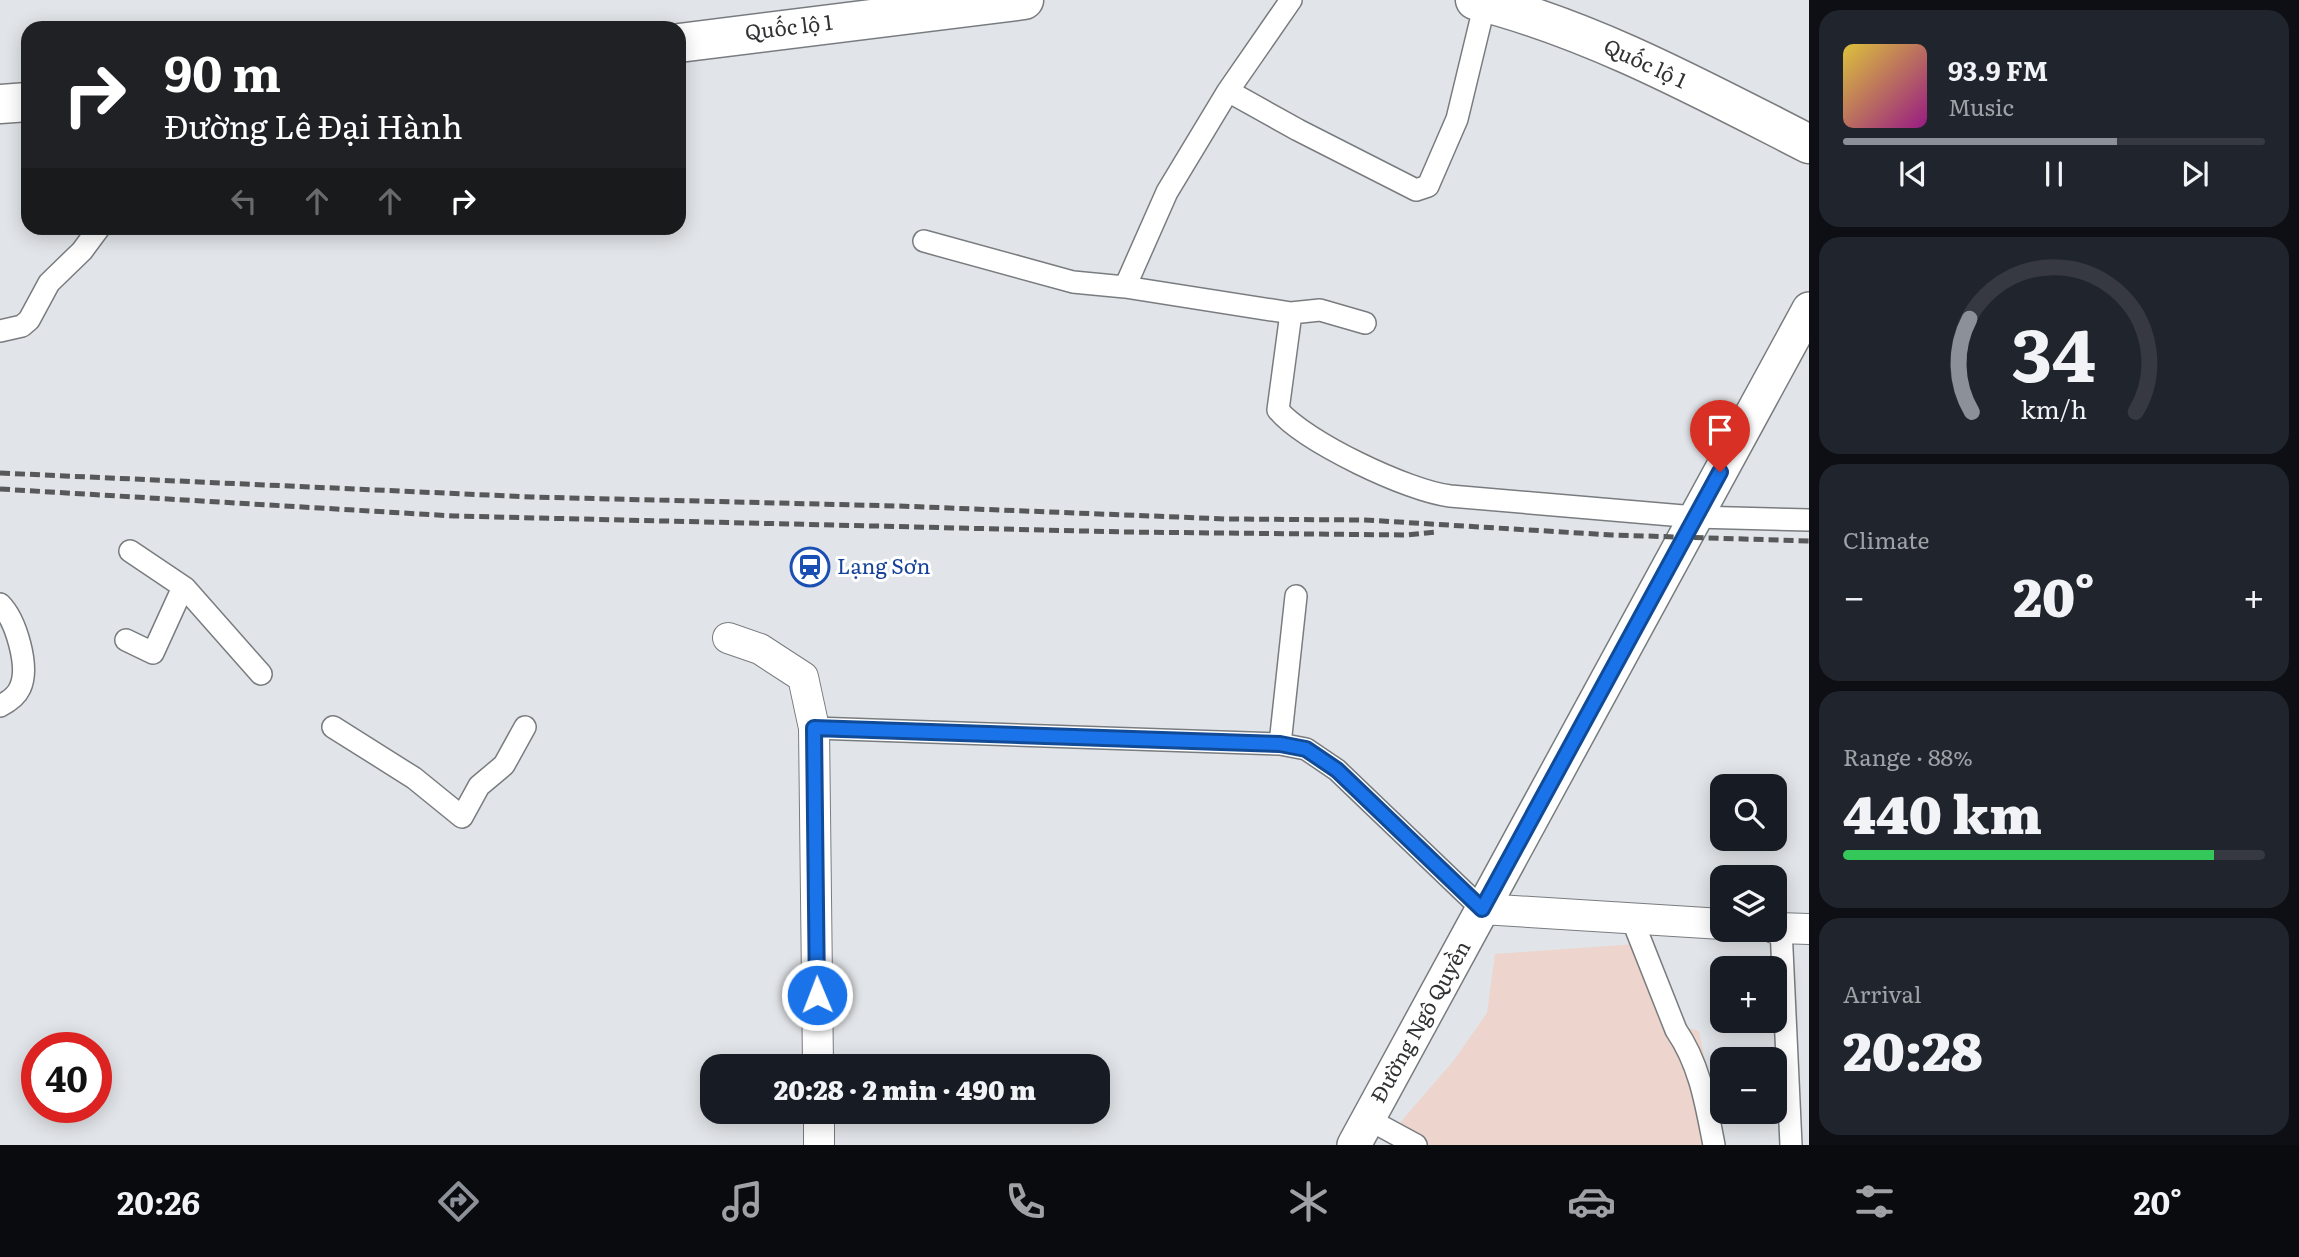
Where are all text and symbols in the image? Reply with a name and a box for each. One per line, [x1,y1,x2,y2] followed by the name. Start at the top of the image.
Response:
[743,5,835,46] street label: Quốc lộ 1
[1600,29,1693,95] street label: Quốc lộ 1
[164,34,281,107] text: 90 m
[49,49,140,140] icon: right
[1948,50,2048,89] text: 93.9 FM
[1948,89,2014,123] text: Music
[164,101,463,149] text: Đường Lê Đại Hành
[1894,155,1932,193] icon: previous
[2035,155,2073,193] icon: pause
[2176,155,2214,193] icon: next
[225,182,263,220] icon: left
[298,182,336,220] icon: ahead
[371,182,409,220] icon: ahead
[444,182,482,220] icon: right
[2012,296,2096,404] text: 34
[2021,389,2087,426] text: km/h
[1690,400,1750,472] pin
[1701,411,1739,449] icon: arrive
[1843,522,1929,556] text: Climate
[789,546,831,588] station icon: Lạng Sơn
[837,549,931,580] place label: Lạng Sơn
[2013,556,2095,633] text: 20°
[1843,566,1865,623] text: −
[2243,566,2265,623] text: +
[1843,739,1973,773] text: Range · 88%
[1843,773,2042,850] text: 440 km
[1710,774,1787,1124] map controls
[1710,774,1787,851] button: search
[1710,865,1787,942] button: layers
[1361,934,1476,1108] street label: Đường Ngô Quyền
[1710,956,1787,1033] button: +
[780,958,854,1032] position arrow
[1843,976,1922,1010] text: Arrival
[1843,1010,1983,1087] text: 20:28
[21,1032,112,1123] speed limit sign: 40
[1710,1047,1787,1124] button: −
[774,1069,1036,1108] text: 20:28 · 2 min · 490 m
[117,1177,200,1225] text: 20:26
[434,1177,483,1226] icon: directions
[718,1177,767,1226] icon: music
[1001,1177,1050,1226] icon: phone
[1284,1177,1333,1226] icon: climate
[1567,1177,1616,1226] icon: car
[1850,1177,1899,1226] icon: filters
[2133,1177,2182,1225] text: 20°

